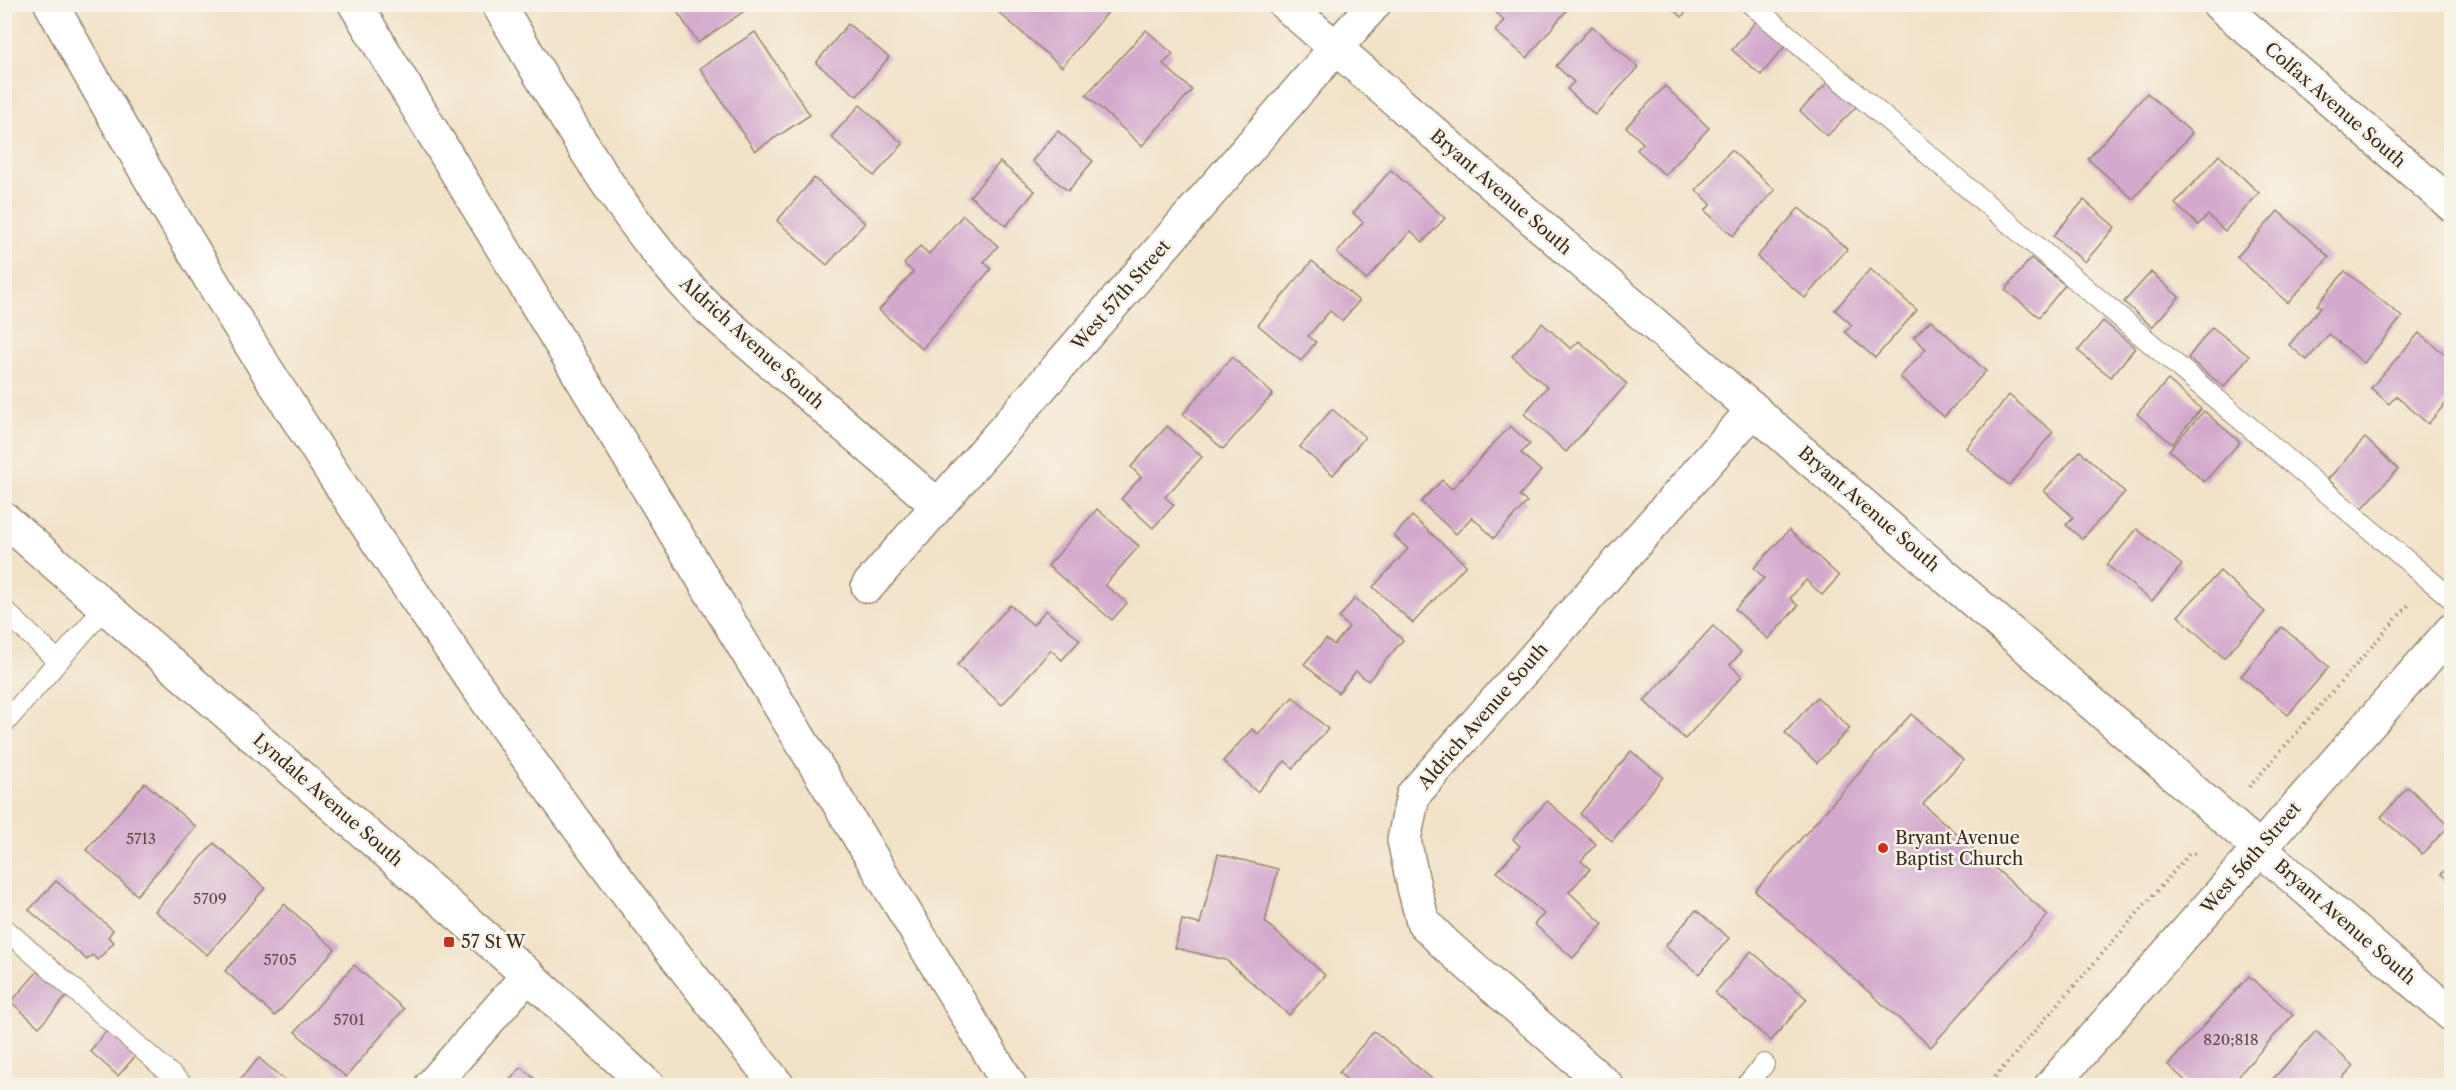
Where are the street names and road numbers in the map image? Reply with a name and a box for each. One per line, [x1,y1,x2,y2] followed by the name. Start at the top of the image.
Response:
[2260,38,2410,172] street label: Colfax Avenue South
[1426,125,1576,259] street label: Bryant Avenue South
[1066,235,1175,356] street label: West 57th Street
[674,272,829,414] street label: Aldrich Avenue South
[1794,442,1944,576] street label: Bryant Avenue South
[1413,638,1553,794] street label: Aldrich Avenue South
[249,729,407,871] street label: Lyndale Avenue South
[2196,797,2306,919] street label: West 56th Street
[2270,855,2420,989] street label: Bryant Avenue South

